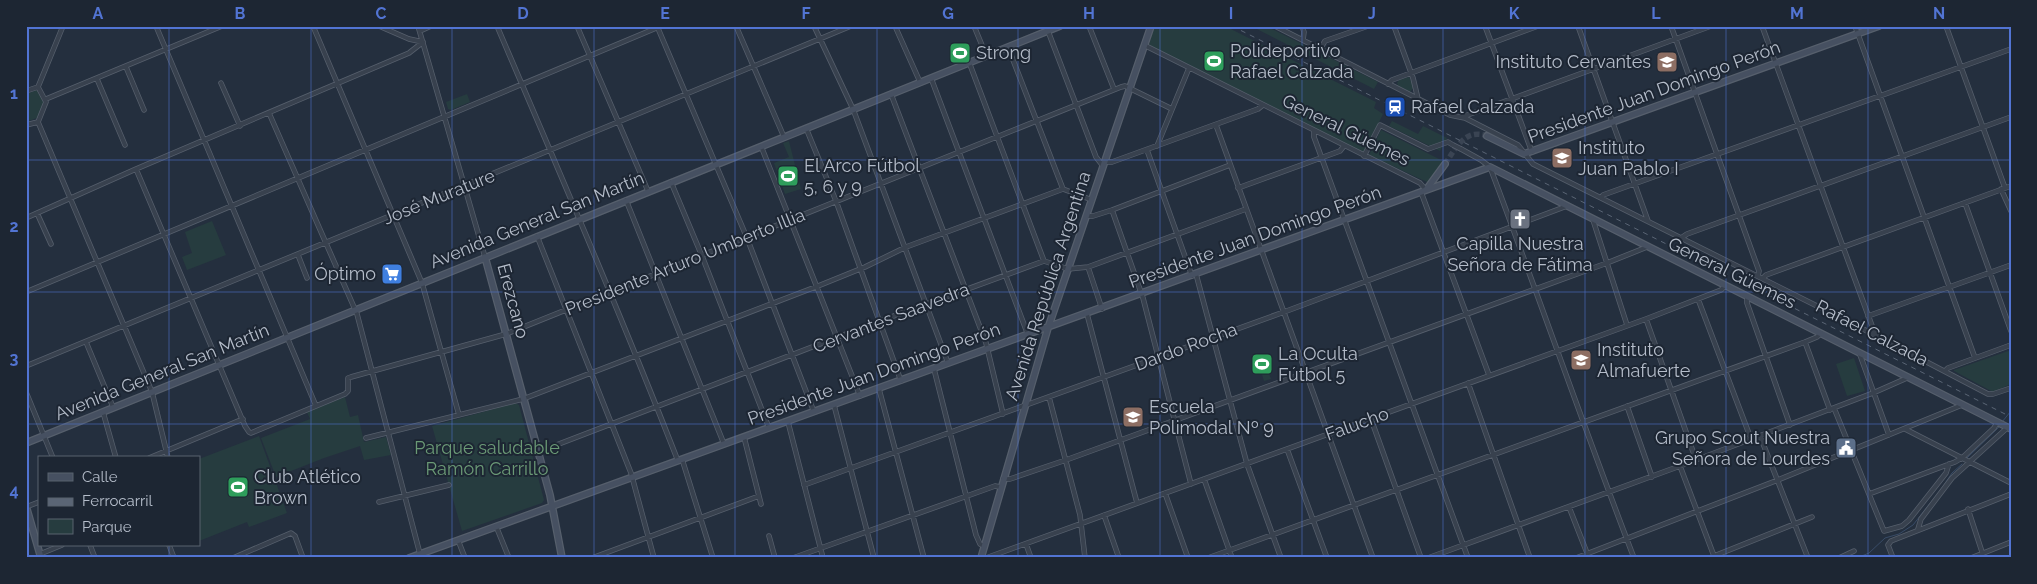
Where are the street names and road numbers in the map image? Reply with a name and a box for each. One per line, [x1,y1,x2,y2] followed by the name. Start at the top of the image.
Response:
[1525,36,1783,147] street label: Presidente Juan Domingo Perón
[1279,90,1414,170] street label: General Güemes
[380,164,498,229] street label: José Murature
[427,167,647,272] street label: Avenida General San Martín
[1001,169,1095,403] street label: Avenida República Argentina
[1126,181,1384,292] street label: Presidente Juan Domingo Perón
[562,204,808,319] street label: Presidente Arturo Umberto Illia
[1665,233,1800,313] street label: General Güemes
[493,261,534,341] street label: Erezcano
[810,278,972,357] street label: Cervantes Saavedra
[1813,295,1932,370] street label: Rafael Calzada
[745,318,1003,429] street label: Presidente Juan Domingo Perón
[1132,318,1240,375] street label: Dardo Rocha
[52,319,272,424] street label: Avenida General San Martín
[1322,402,1392,445] street label: Falucho

